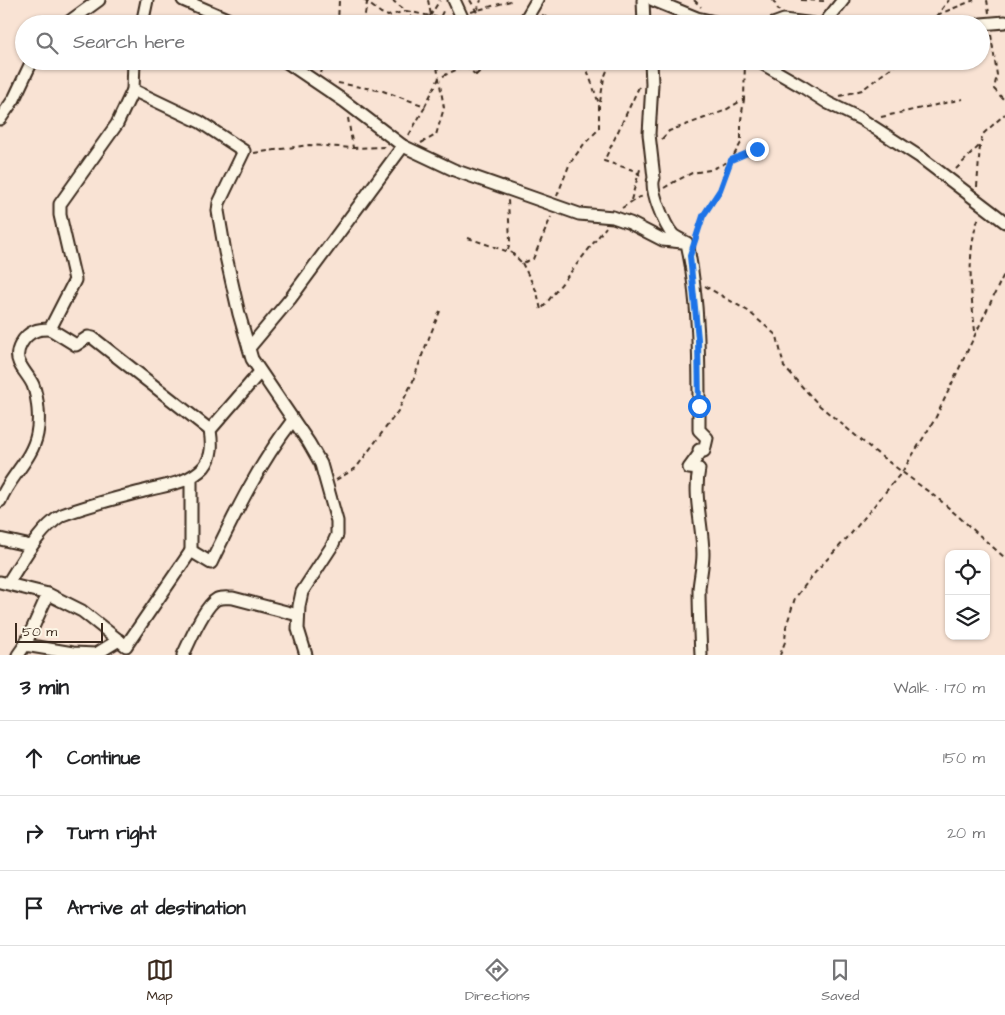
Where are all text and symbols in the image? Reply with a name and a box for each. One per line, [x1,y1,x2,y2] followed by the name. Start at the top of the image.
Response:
[15,15,990,70] search box
[33,29,61,57] icon: search
[73,29,185,56] text: Search here
[746,138,769,161] route end
[688,395,711,418] route start
[945,550,990,640] map controls
[945,550,990,595] button: locate
[945,595,990,640] button: layers
[15,620,102,643] scale bar
[22,622,57,642] text: 50 m
[20,673,69,702] text: 3 min
[894,677,985,699] text: Walk · 170 m
[20,744,48,772] icon: ahead
[67,745,141,772] text: Continue
[943,747,985,769] text: 150 m
[20,819,48,847] icon: right
[67,820,156,847] text: Turn right
[947,822,985,844] text: 20 m
[20,894,48,922] icon: arrive
[67,895,246,922] text: Arrive at destination
[146,956,174,1006] tab: Map
[465,956,530,1006] tab: Directions
[821,956,859,1006] tab: Saved

